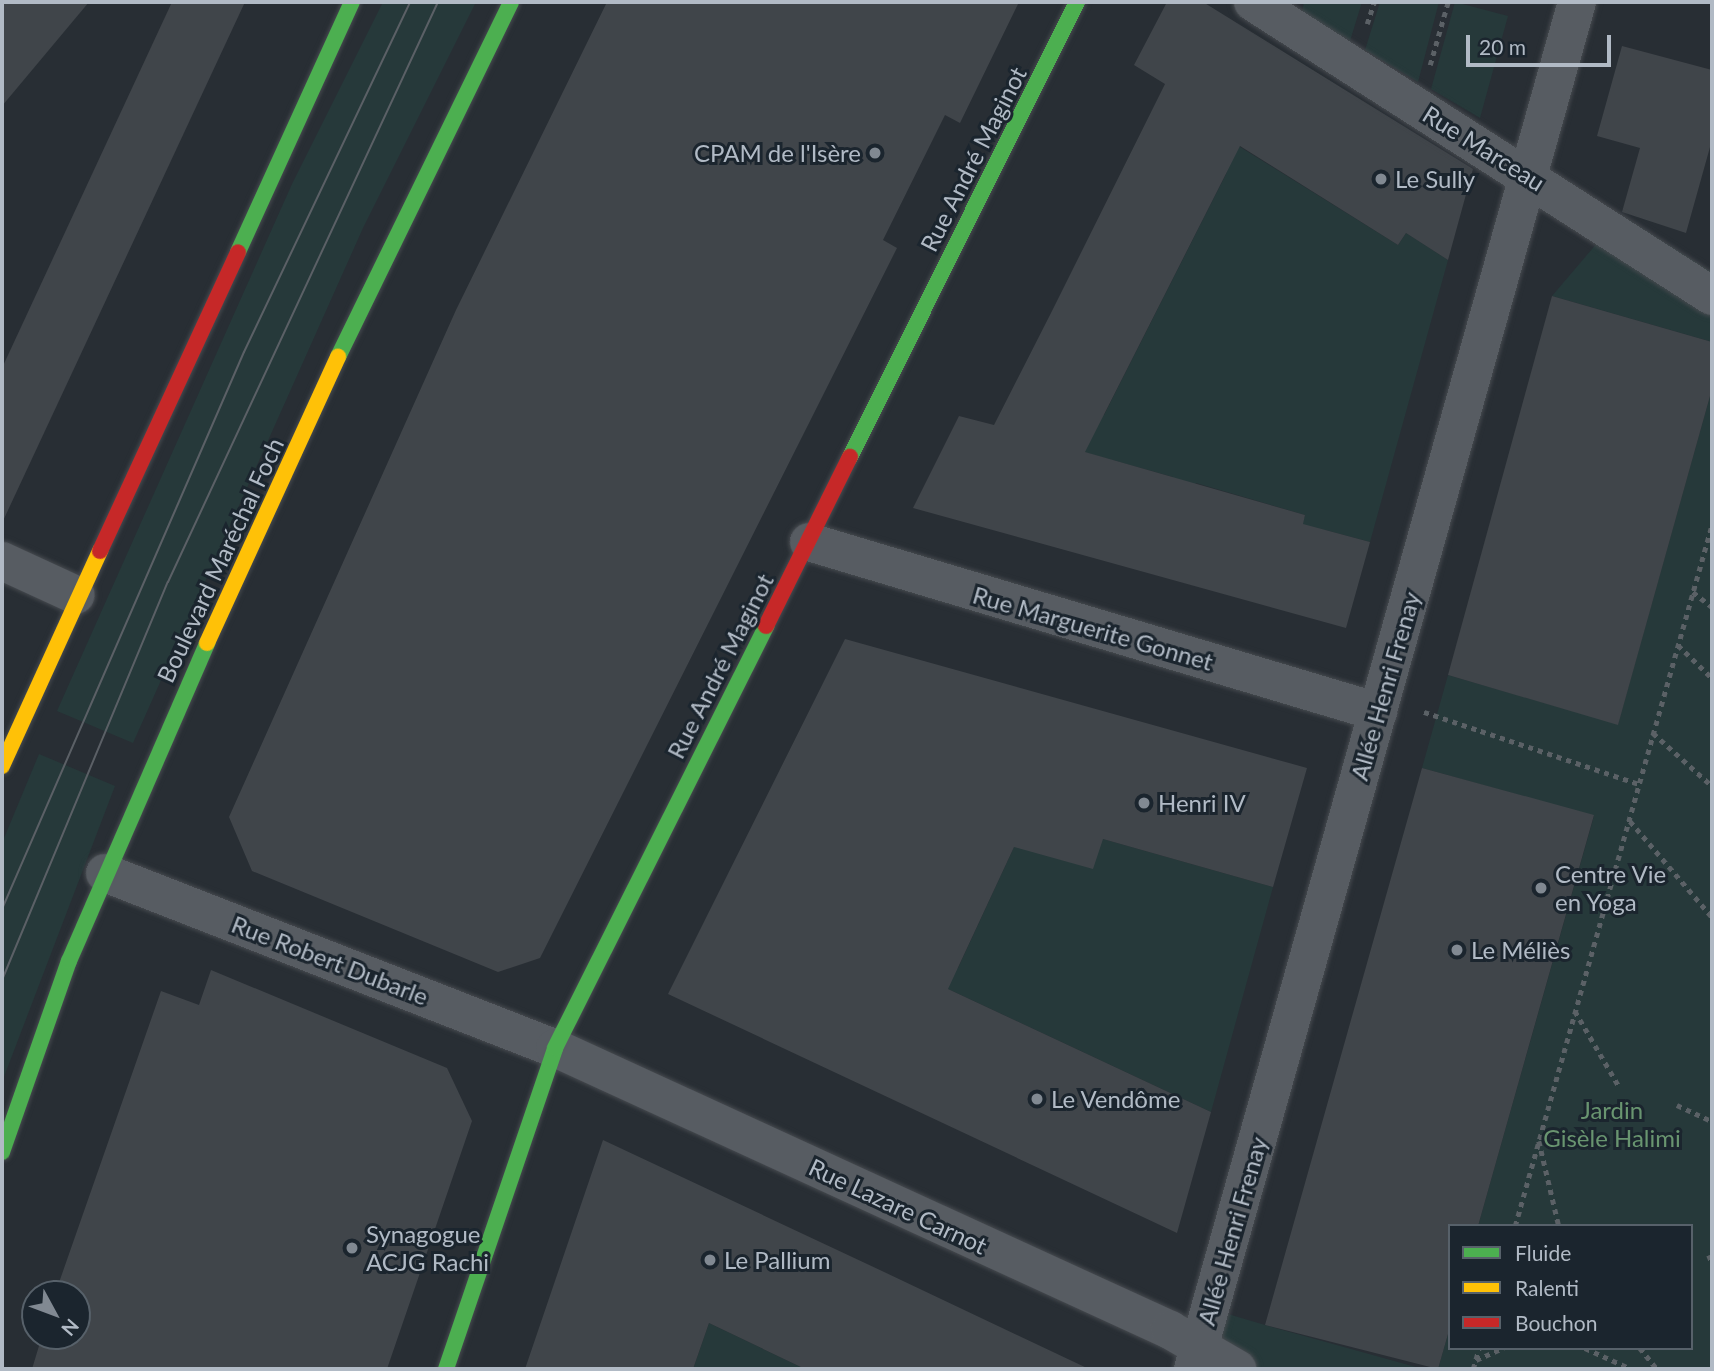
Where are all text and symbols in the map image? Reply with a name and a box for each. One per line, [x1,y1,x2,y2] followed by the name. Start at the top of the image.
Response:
[1469,21,1614,65] scale bar
[1479,34,1526,59] text: 20 m
[914,61,1032,257] street label: Rue André Maginot
[1418,99,1550,197] street label: Rue Marceau
[694,139,861,167] place label: CPAM de l'Isère
[867,145,883,161] marker: CPAM de l'Isère
[1395,165,1475,193] place label: Le Sully
[1373,171,1389,187] marker: Le Sully
[151,433,289,687] street label: Boulevard Maréchal Foch
[661,568,779,764] street label: Rue André Maginot
[970,580,1216,676] street label: Rue Marguerite Gonnet
[1344,589,1426,783] street label: Allée Henri Frenay
[1158,789,1246,817] place label: Henri IV
[1136,795,1152,811] marker: Henri IV
[1555,860,1667,916] place label: Centre Vie en Yoga
[1533,880,1549,896] marker: Centre Vie en Yoga
[228,909,432,1011] street label: Rue Robert Dubarle
[1471,936,1570,964] place label: Le Méliès
[1449,942,1465,958] marker: Le Méliès
[1051,1085,1181,1113] place label: Le Vendôme
[1029,1091,1045,1107] marker: Le Vendôme
[1543,1096,1681,1152] park label: Jardin Gisèle Halimi
[1191,1134,1273,1328] street label: Allée Henri Frenay
[804,1152,992,1260] street label: Rue Lazare Carnot
[366,1220,489,1276] place label: Synagogue ACJG Rachi
[1448,1224,1693,1350] legend
[344,1240,360,1256] marker: Synagogue ACJG Rachi
[1515,1240,1571,1265] text: Fluide
[724,1246,830,1274] place label: Le Pallium
[702,1252,718,1268] marker: Le Pallium
[1515,1275,1579,1300] text: Ralenti
[21,1280,91,1350] north arrow
[1515,1310,1597,1335] text: Bouchon
[57,1315,84,1341] text: N

